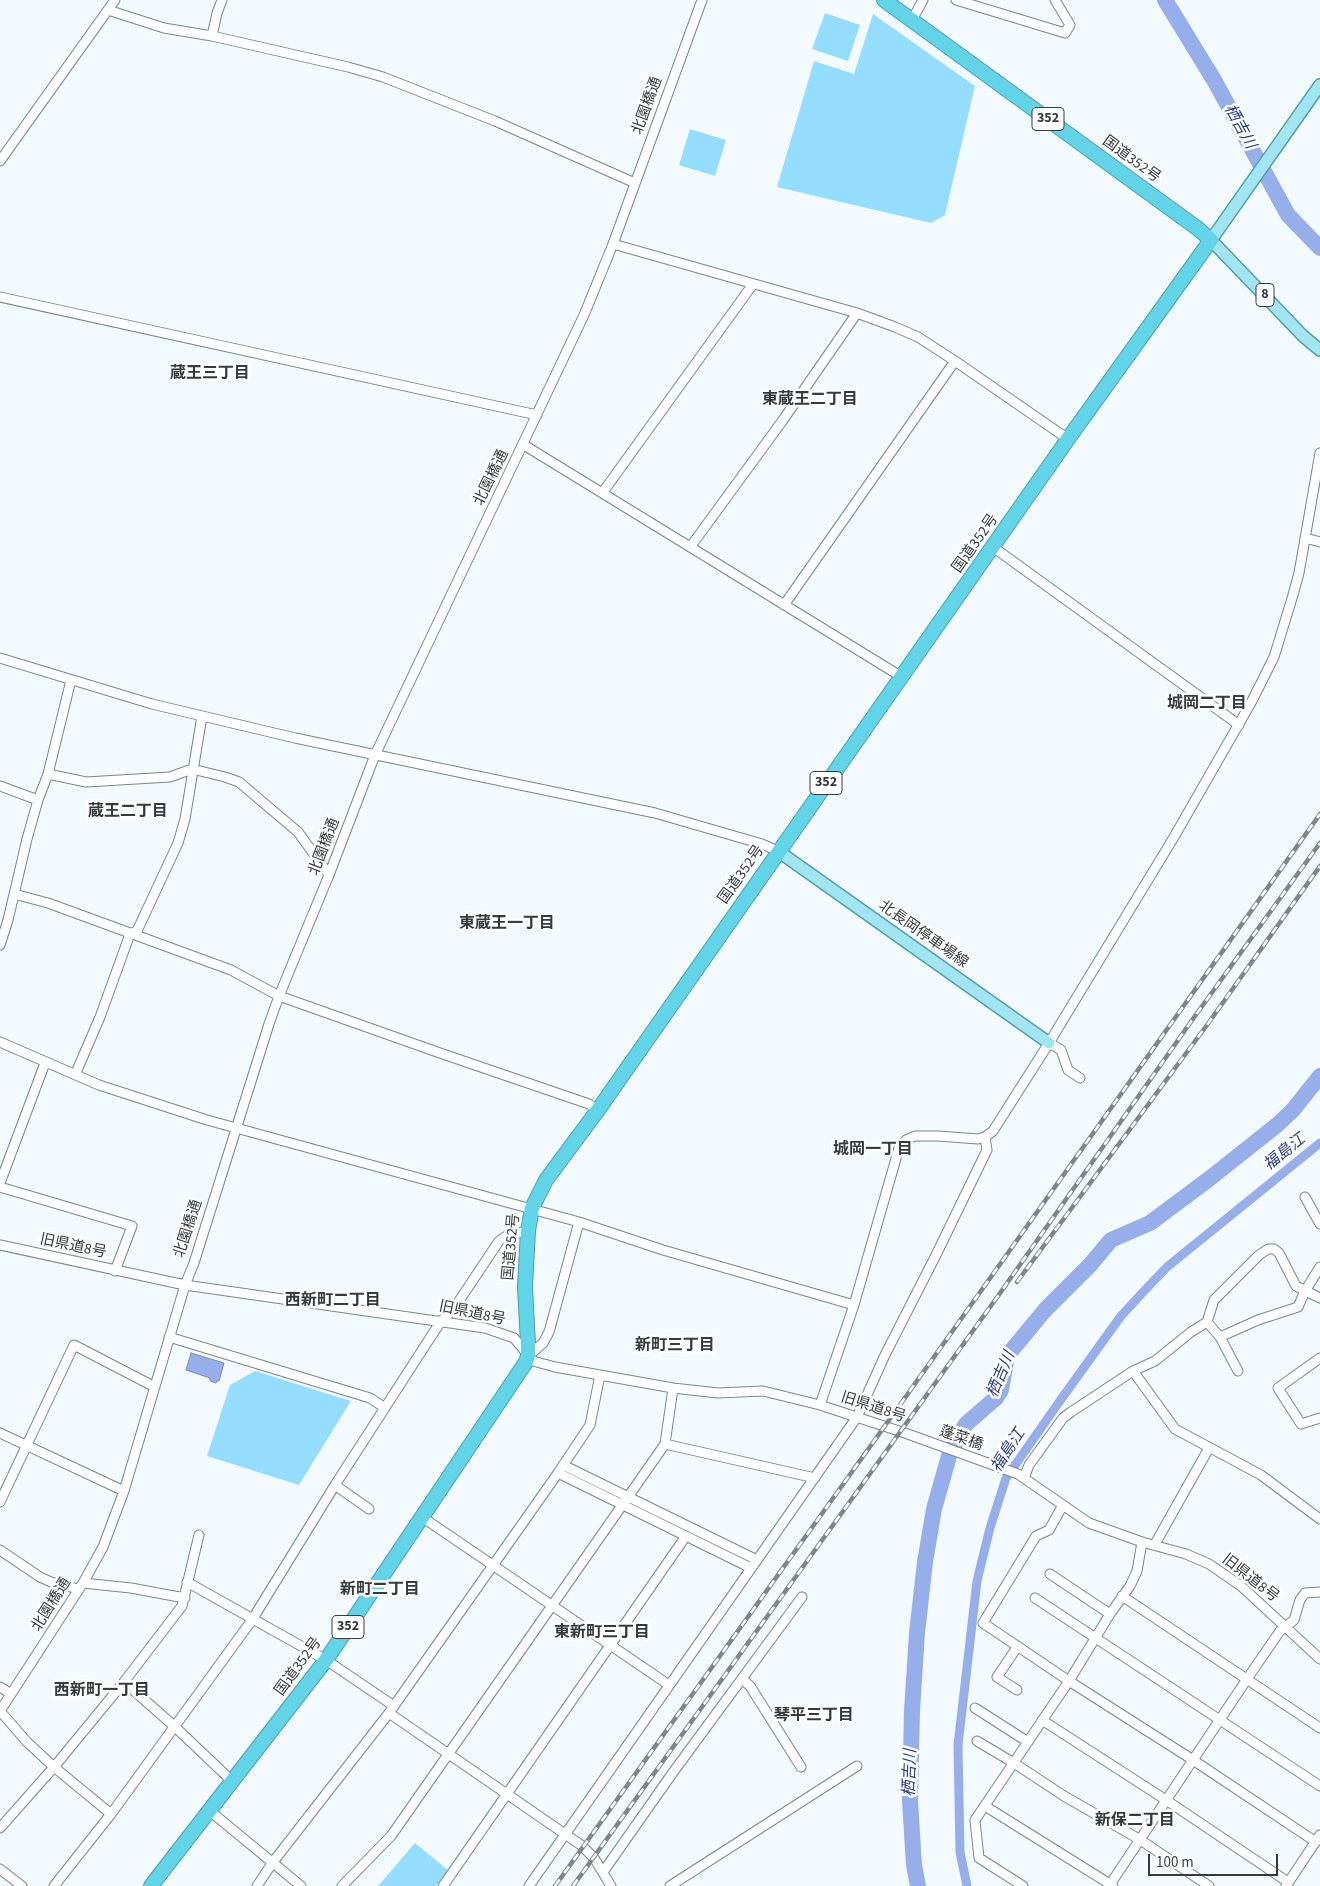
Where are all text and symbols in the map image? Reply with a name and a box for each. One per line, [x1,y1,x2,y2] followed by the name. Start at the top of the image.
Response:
[629,75,667,137] street label: 北園橋通
[1219,101,1259,153] water label: 栖吉川
[1032,108,1064,130] road number: 352
[1098,133,1164,187] street label: 国道352号
[1256,284,1274,306] road number: 8
[170,364,250,384] district label: 蔵王三丁目
[762,390,858,410] district label: 東蔵王二丁目
[471,447,513,509] street label: 北園橋通
[949,511,1003,577] street label: 国道352号
[1167,694,1247,714] district label: 城岡二丁目
[810,771,842,794] road number: 352
[88,802,168,822] district label: 蔵王二丁目
[306,816,344,878] street label: 北園橋通
[715,842,769,908] street label: 国道352号
[875,898,971,972] street label: 北長岡停車場線
[459,914,555,934] district label: 東蔵王一丁目
[1260,1130,1310,1176] water label: 福島江
[833,1140,913,1160] district label: 城岡一丁目
[171,1198,207,1260] street label: 北園橋通
[500,1213,524,1281] street label: 国道352号
[38,1231,108,1263] street label: 旧県道8号
[285,1291,381,1311] district label: 西新町二丁目
[437,1298,507,1330] street label: 旧県道8号
[635,1336,715,1356] district label: 新町三丁目
[984,1349,1020,1401] water label: 栖吉川
[838,1389,908,1427] street label: 旧県道8号
[937,1423,985,1455] street label: 蓬菜橋
[988,1426,1030,1476] water label: 福島江
[1218,1551,1282,1607] street label: 旧県道8号
[28,1575,76,1635] street label: 北園橋通
[340,1580,420,1600] district label: 新町二丁目
[332,1615,364,1638] road number: 352
[554,1623,650,1643] district label: 東新町三丁目
[272,1634,326,1700] street label: 国道352号
[54,1681,150,1701] district label: 西新町一丁目
[774,1706,854,1726] district label: 琴平三丁目
[901,1749,921,1797] water label: 栖吉川
[1095,1811,1175,1831] district label: 新保二丁目
[1150,1844,1280,1876] scale bar
[1156,1852,1194,1873] text: 100 m

